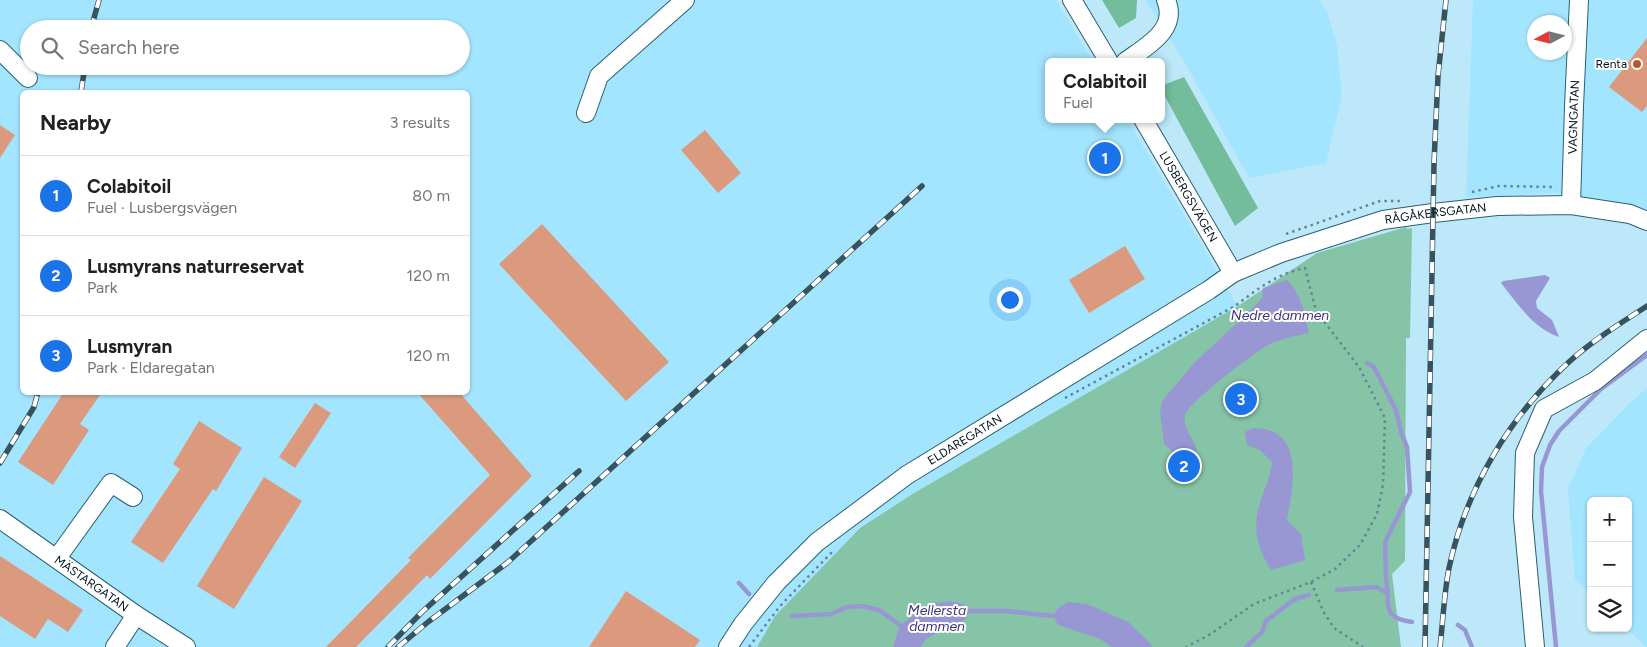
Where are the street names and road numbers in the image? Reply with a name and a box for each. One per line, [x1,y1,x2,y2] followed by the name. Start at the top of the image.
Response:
[1566,80,1582,154] street label: VAGNGATAN
[1156,149,1220,245] street label: LUSBERGSVÄGEN
[1384,200,1487,227] street label: RÅGÅKERSGATAN
[925,412,1004,468] street label: ELDAREGATAN
[52,553,131,614] street label: MÄSTARGATAN

